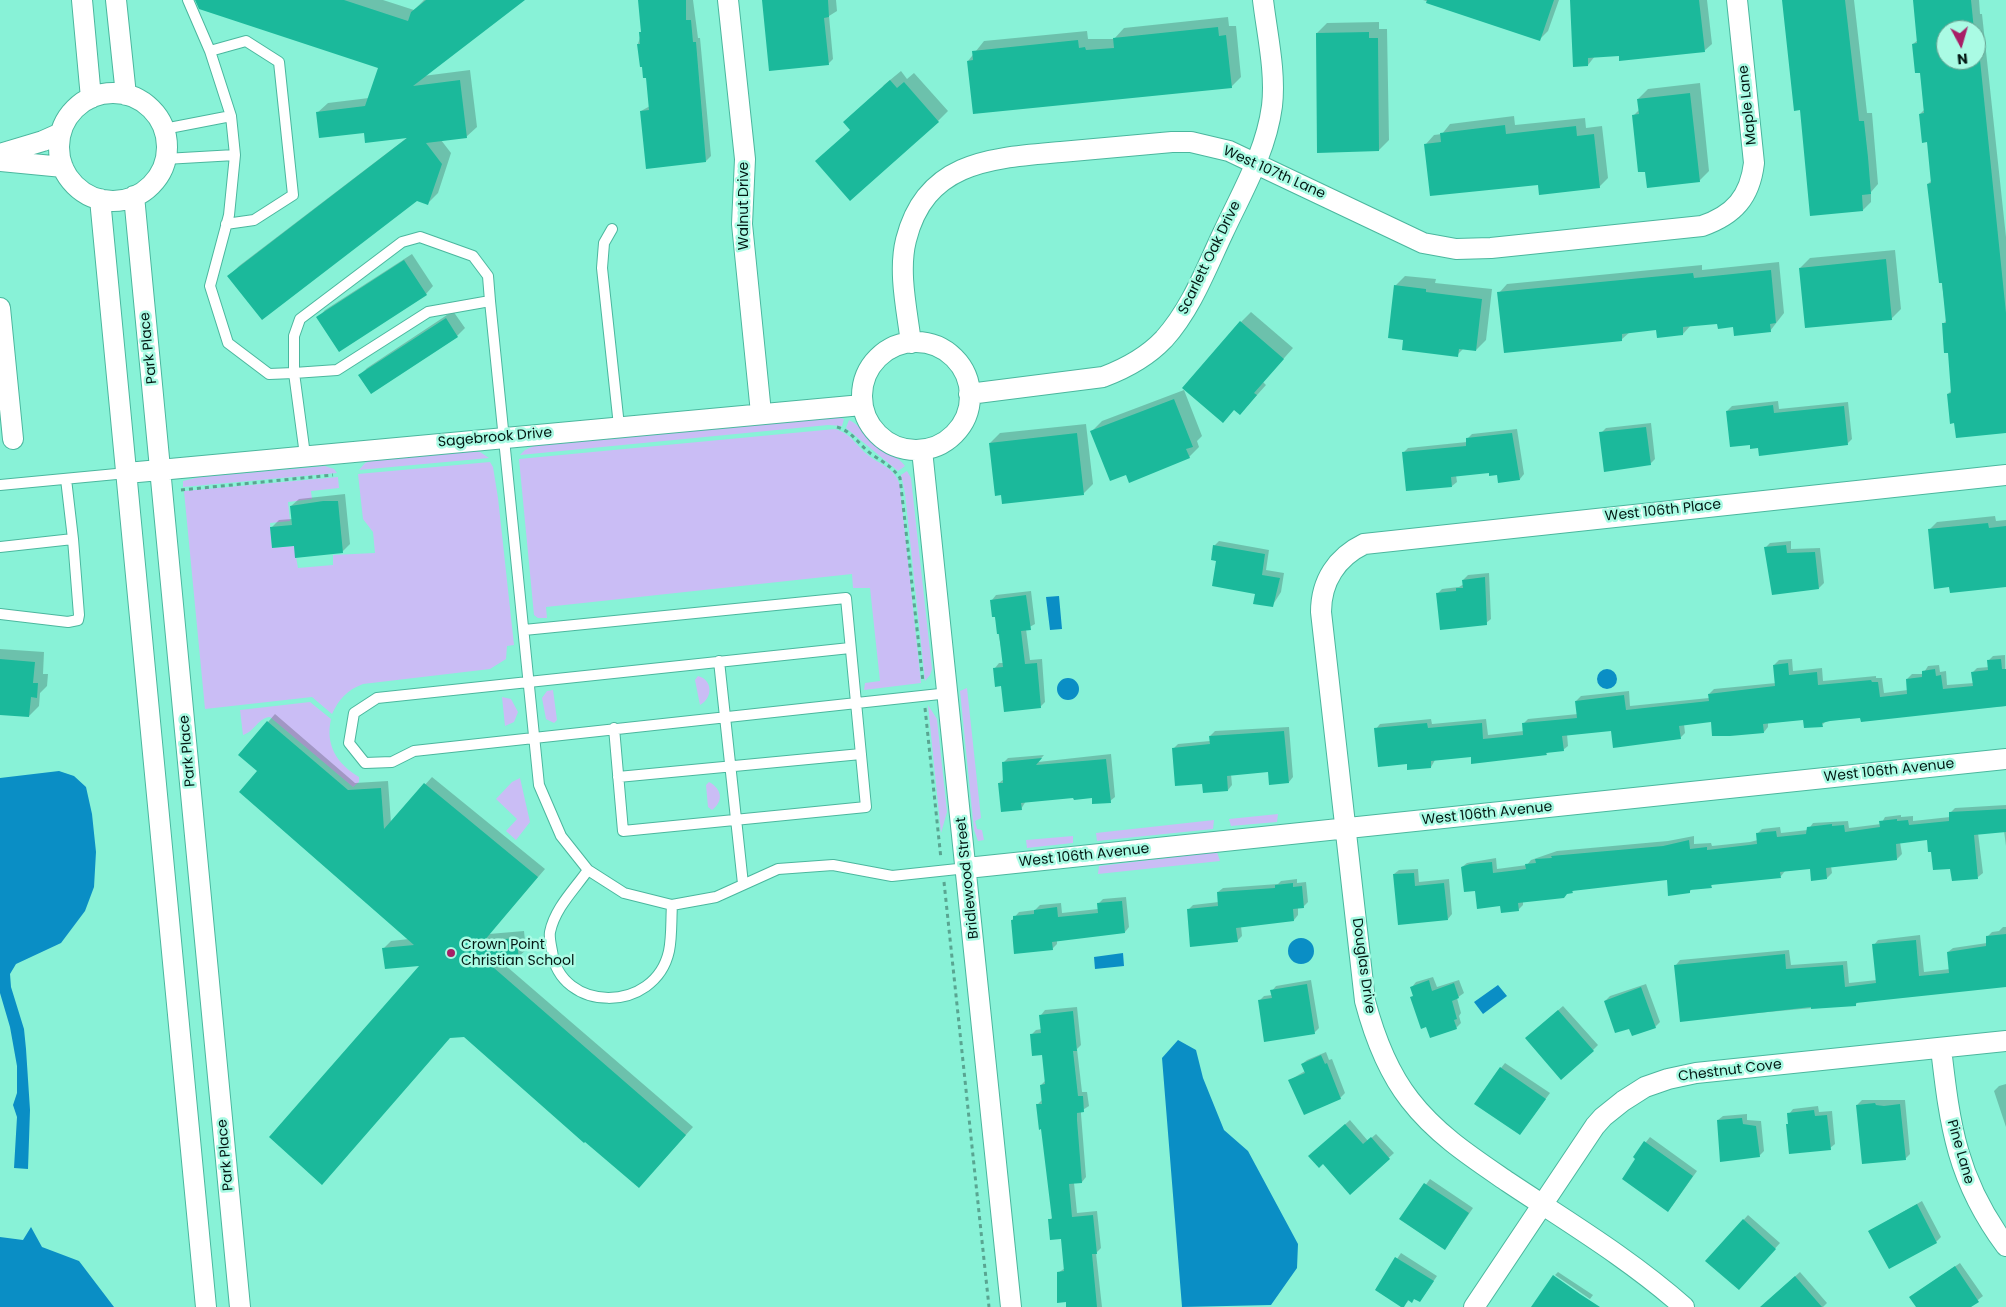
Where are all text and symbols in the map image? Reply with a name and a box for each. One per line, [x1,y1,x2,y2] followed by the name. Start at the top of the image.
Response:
[1936,20,1986,70] north arrow
[1956,48,1969,69] text: N
[1735,64,1761,146] street label: Maple Lane
[1220,143,1328,203] street label: West 107th Lane
[736,162,752,250] street label: Walnut Drive
[1175,199,1245,317] street label: Scarlett Oak Drive
[137,311,161,385] street label: Park Place
[437,425,553,451] street label: Sagebrook Drive
[1604,497,1722,525] street label: West 106th Place
[176,714,200,788] street label: Park Place
[1823,756,1955,786] street label: West 106th Avenue
[1421,799,1553,829] street label: West 106th Avenue
[953,816,983,940] street label: Bridlewood Street
[1018,841,1150,871] street label: West 106th Avenue
[1348,917,1378,1015] street label: Douglas Drive
[461,937,574,970] place label: Crown Point Christian School
[445,947,457,959] marker: Crown Point Christian School
[1677,1056,1783,1086] street label: Chestnut Cove
[214,1118,238,1192] street label: Park Place
[1943,1118,1977,1186] street label: Pine Lane

